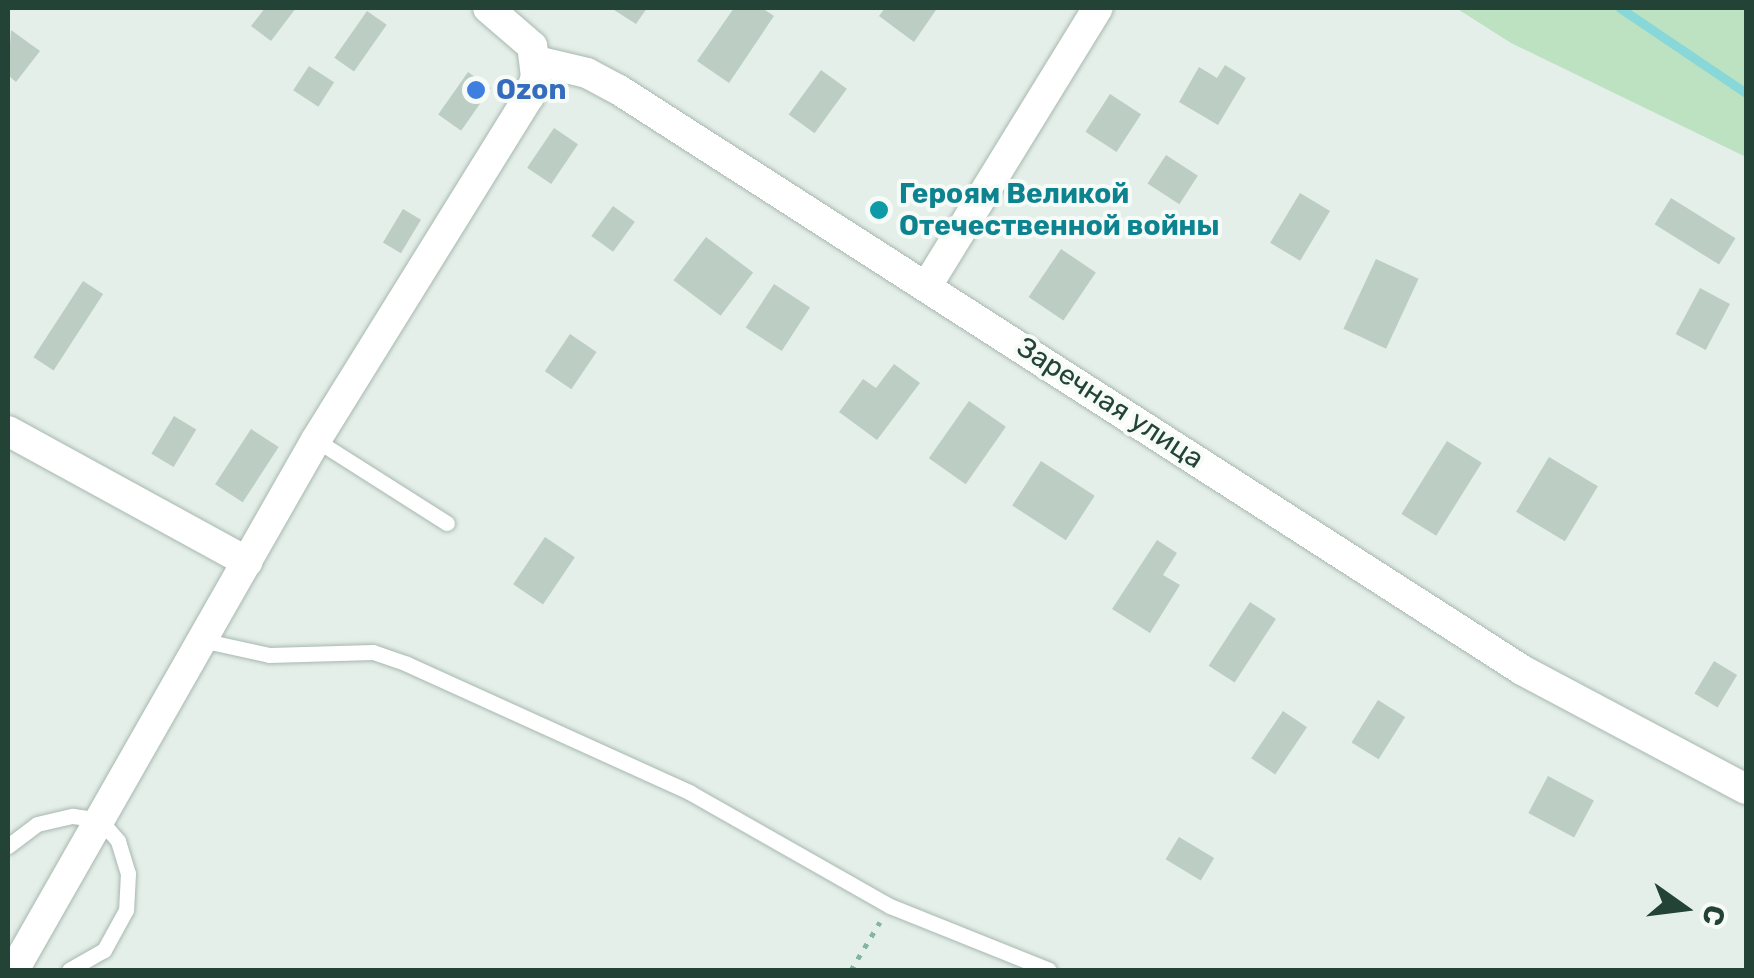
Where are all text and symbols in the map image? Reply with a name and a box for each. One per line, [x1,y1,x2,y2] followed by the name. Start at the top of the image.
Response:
[496,73,566,107] place label: Ozon
[465,79,487,101] marker: Ozon
[899,177,1219,243] place label: Героям Великой Отечественной войны
[868,199,890,221] marker: Героям Великой Отечественной войны
[1010,330,1210,476] street label: Заречная улица
[1634,858,1734,958] north arrow
[1695,902,1732,929] text: С

